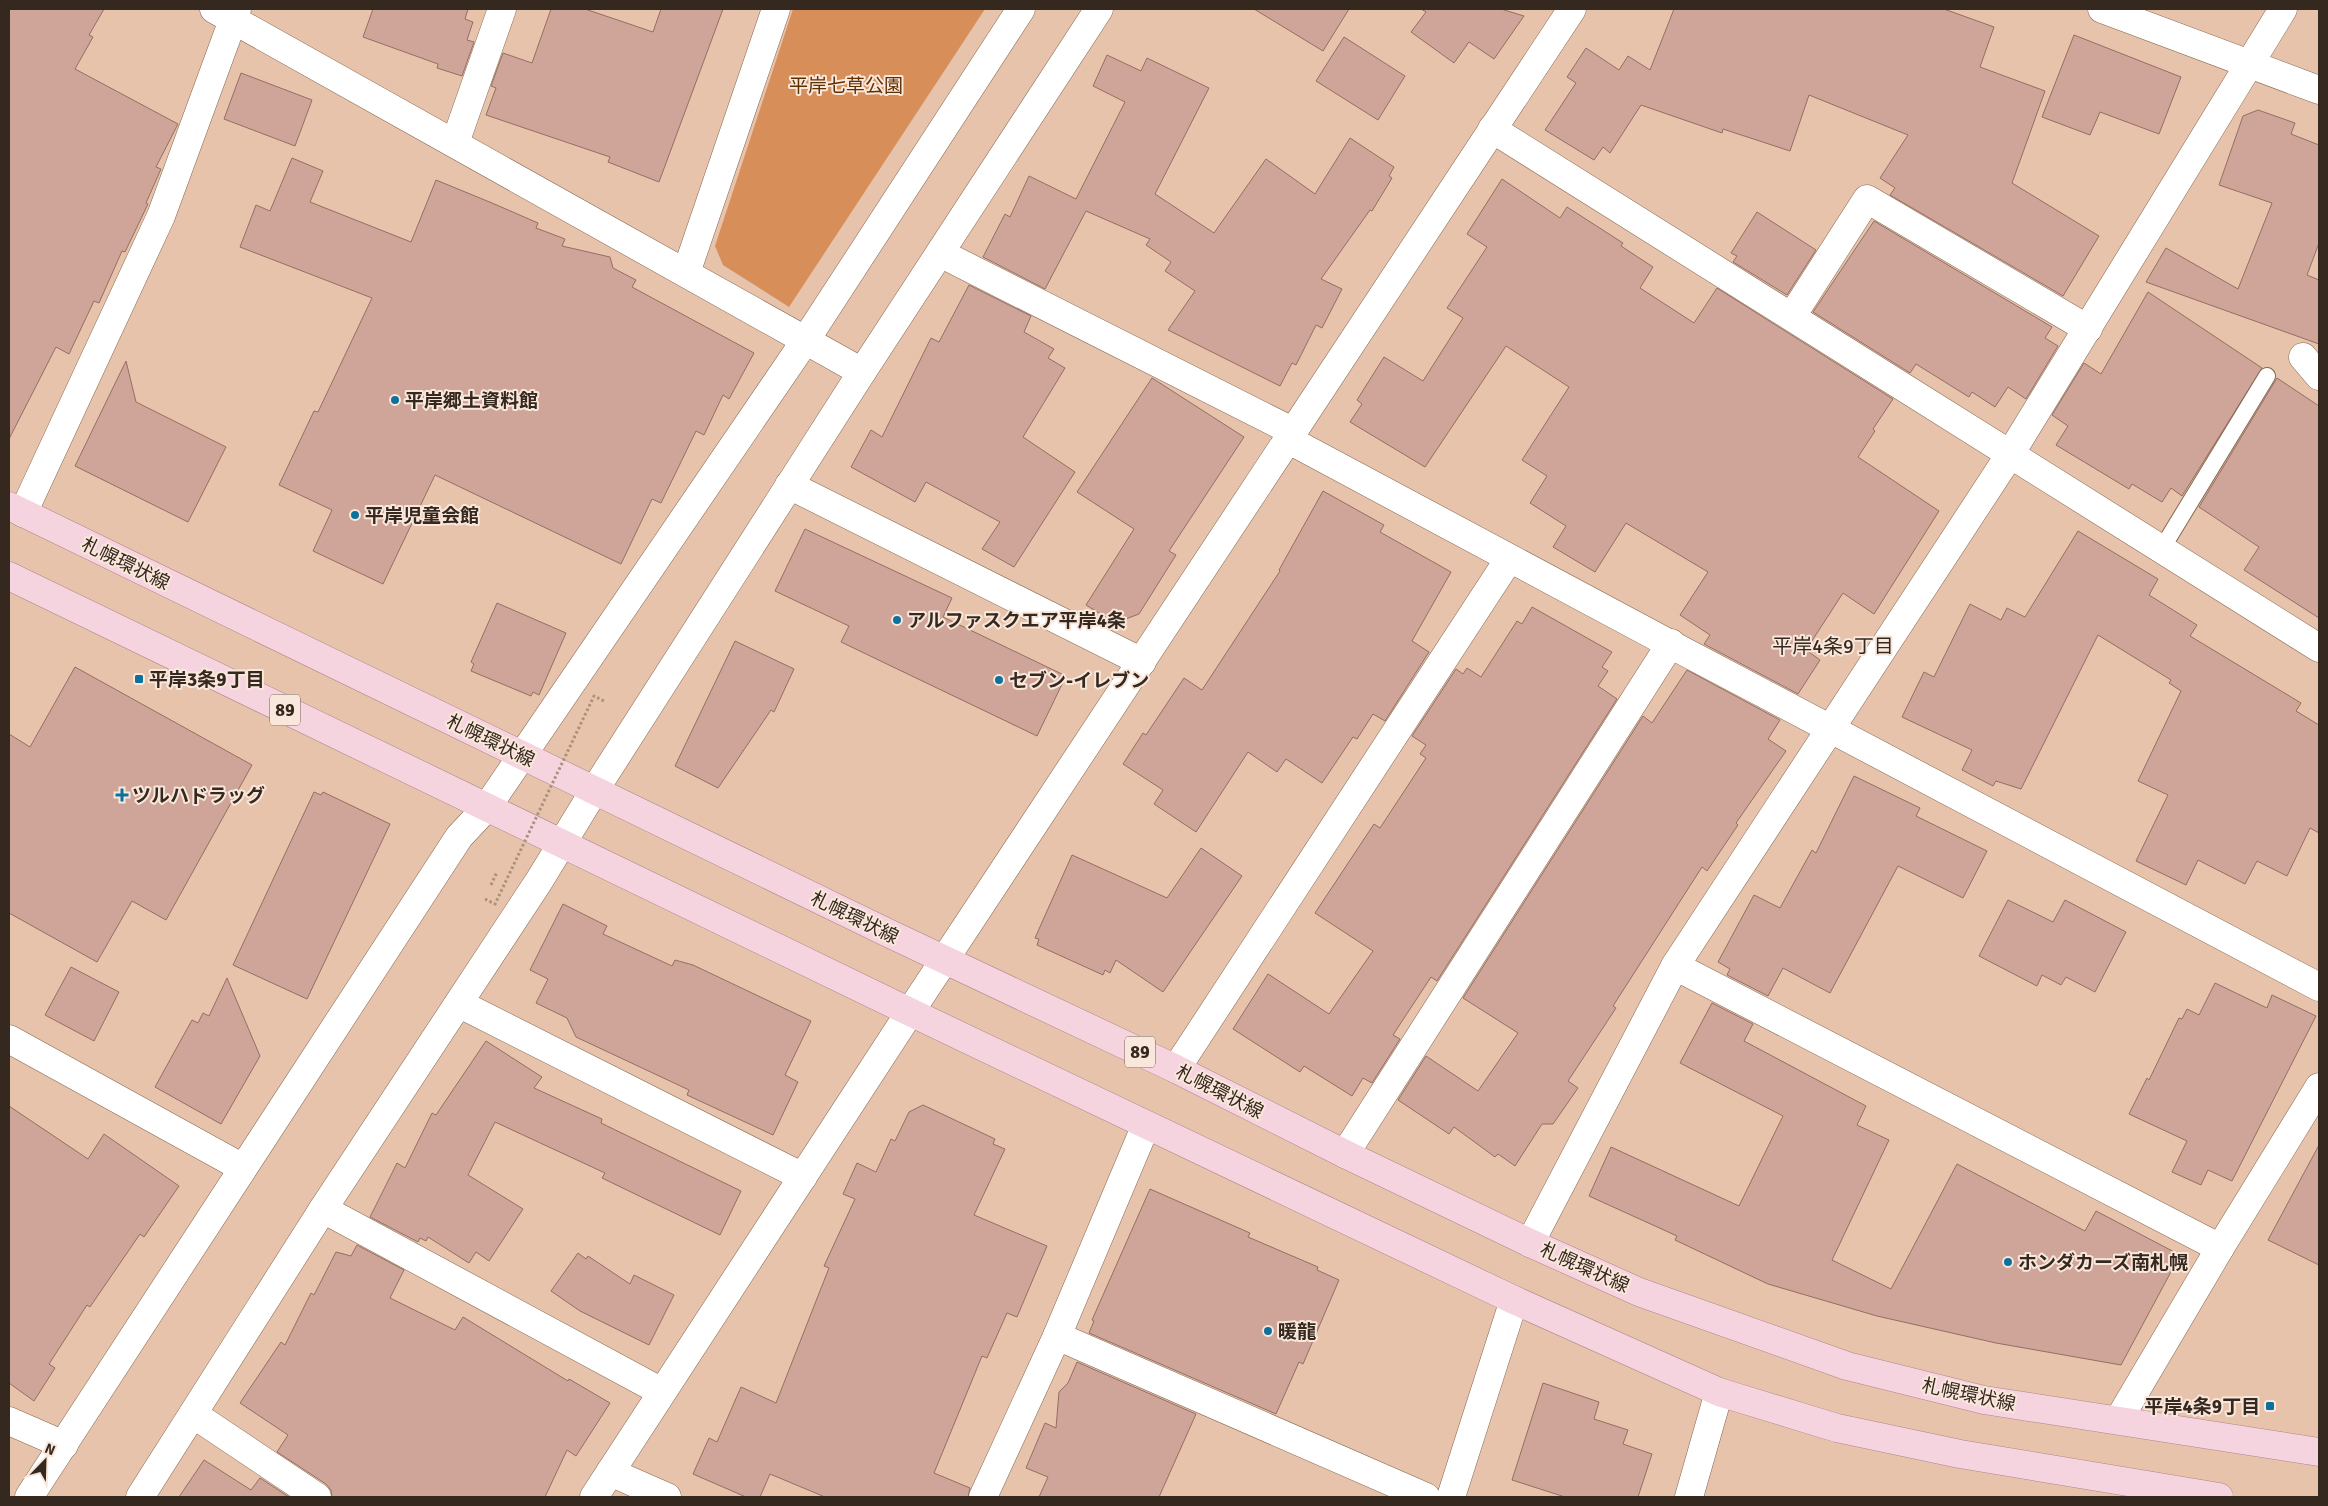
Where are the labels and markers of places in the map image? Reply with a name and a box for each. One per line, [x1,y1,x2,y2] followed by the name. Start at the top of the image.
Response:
[405,389,538,413] place label: 平岸郷土資料館
[389,394,401,406] marker: 平岸郷土資料館
[365,504,479,528] place label: 平岸児童会館
[349,509,361,521] marker: 平岸児童会館
[907,609,1126,633] place label: アルファスクエア平岸4条
[891,614,903,626] marker: アルファスクエア平岸4条
[149,668,265,692] place label: 平岸3条9丁目
[1009,669,1149,693] place label: セブン-イレブン
[133,673,145,685] marker: 平岸3条9丁目
[993,674,1005,686] marker: セブン-イレブン
[132,784,265,808] place label: ツルハドラッグ
[116,789,128,801] marker: ツルハドラッグ
[2018,1251,2188,1275] place label: ホンダカーズ南札幌
[2002,1256,2014,1268] marker: ホンダカーズ南札幌
[1278,1320,1316,1344] place label: 暖龍
[1262,1325,1274,1337] marker: 暖龍
[2144,1395,2260,1419] place label: 平岸4条9丁目
[2264,1400,2276,1412] marker: 平岸4条9丁目

